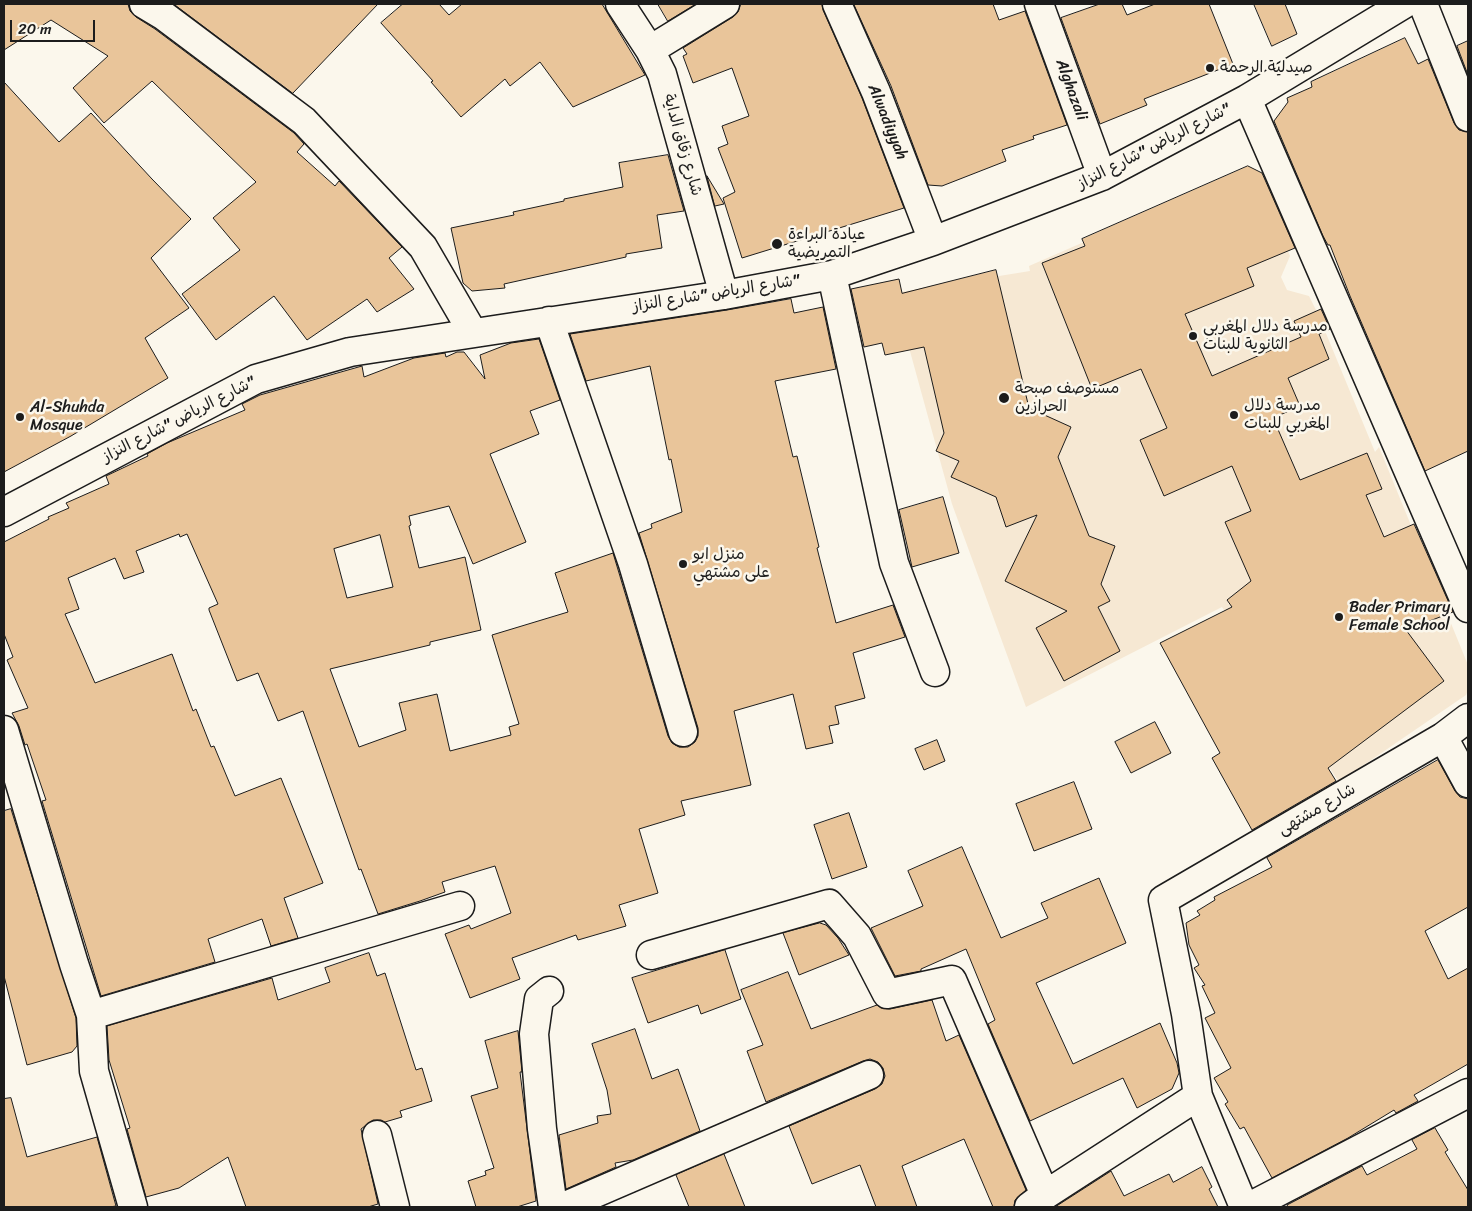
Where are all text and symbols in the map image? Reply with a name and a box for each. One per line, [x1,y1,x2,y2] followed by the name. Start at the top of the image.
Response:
[12,10,98,42] scale bar
[18,16,52,42] text: 20 m
[1051,57,1091,123] street label: Alghazali
[1220,58,1313,78] place label: صيدلية الرحمة
[1204,62,1216,74] marker: صيدلية الرحمة
[863,81,911,163] street label: Alwadiyyah
[658,92,706,198] street label: شارع زقاق الداية
[1074,100,1234,194] street label: شارع الرياض "شارع النزاز"
[788,225,865,263] place label: عيادة البراءة التمريضية
[770,237,784,251] marker: عيادة البراءة التمريضية
[631,271,801,317] street label: شارع الرياض "شارع النزاز"
[1203,317,1328,355] place label: مدرسة دلال المغربي الثانوية للبنات
[1187,330,1199,342] marker: مدرسة دلال المغربي الثانوية للبنات
[99,373,259,467] street label: شارع الرياض "شارع النزاز"
[1015,379,1119,417] place label: مستوصف صبحة الحرازين
[997,391,1011,405] marker: مستوصف صبحة الحرازين
[1244,396,1330,434] place label: مدرسة دلال المغربي للبنات
[30,398,104,436] place label: Al-Shuhda Mosque
[1228,409,1240,421] marker: مدرسة دلال المغربي للبنات
[14,411,26,423] marker: Al-Shuhda Mosque
[693,545,770,583] place label: منزل ابو على مشتهي
[677,558,689,570] marker: منزل ابو على مشتهي
[1349,598,1450,636] place label: Bader Primary Female School
[1333,611,1345,623] marker: Bader Primary Female School
[1275,780,1359,840] street label: شارع مشتهى

